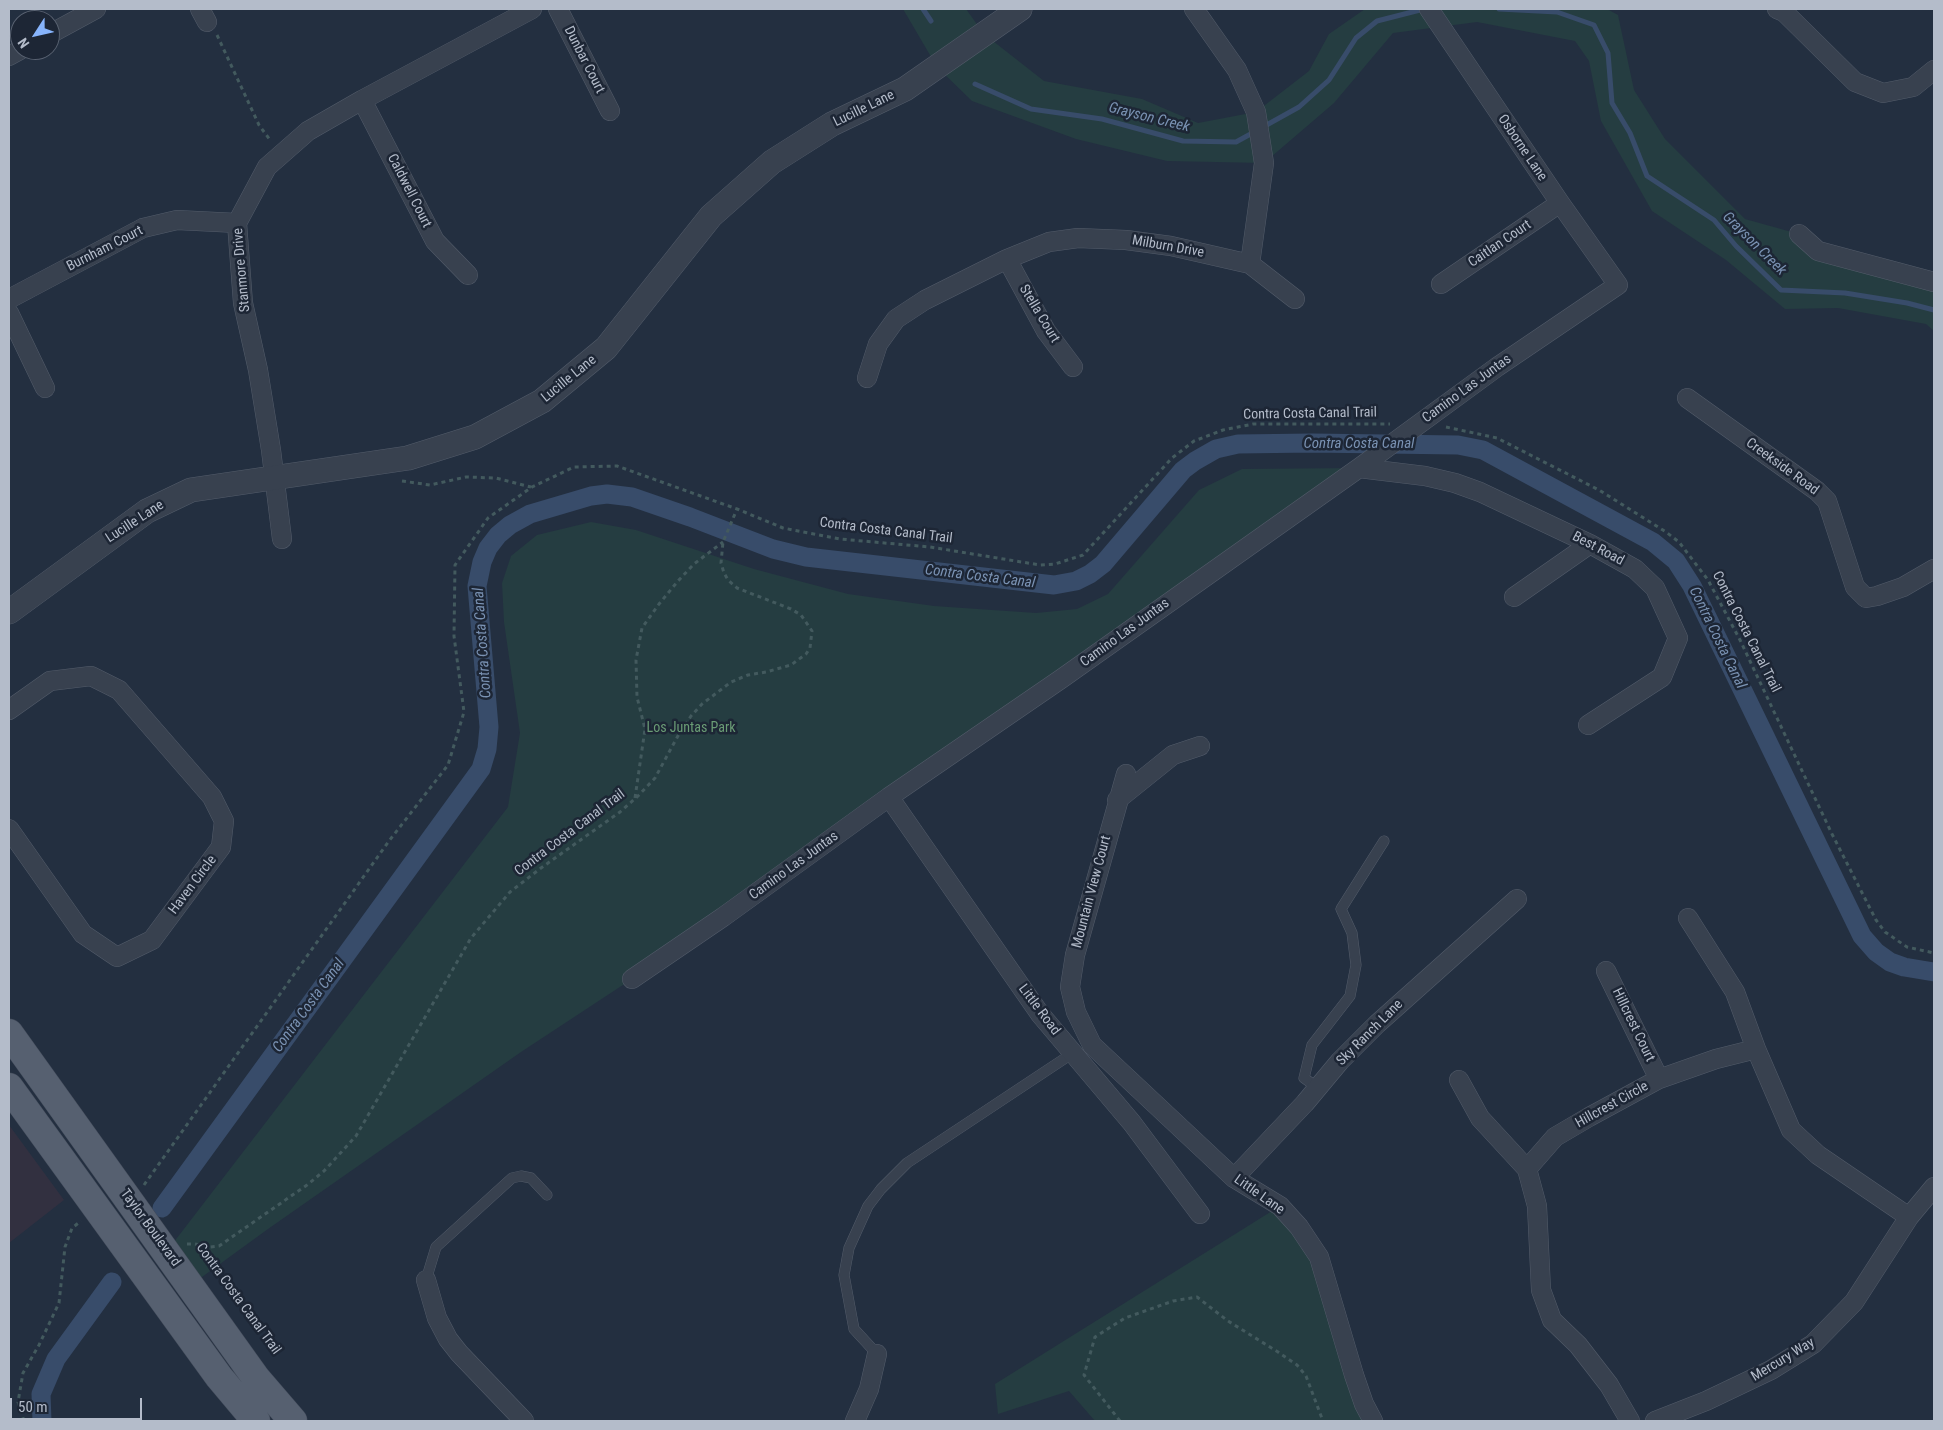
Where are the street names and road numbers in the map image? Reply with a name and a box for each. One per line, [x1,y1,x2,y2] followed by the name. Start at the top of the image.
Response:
[560,24,608,96] street label: Dunbar Court
[831,87,897,131] street label: Lucille Lane
[1494,112,1550,184] street label: Osborne Lane
[383,151,435,231] street label: Caldwell Court
[1465,217,1535,271] street label: Caitlan Court
[64,223,146,275] street label: Burnham Court
[230,227,254,313] street label: Stanmore Drive
[1131,232,1205,262] street label: Milburn Drive
[1015,282,1063,346] street label: Stella Court
[1419,351,1515,427] street label: Camino Las Juntas
[538,352,600,406] street label: Lucille Lane
[1243,404,1377,424] street label: Contra Costa Canal Trail
[1742,435,1822,499] street label: Creekside Road
[103,497,167,547] street label: Lucille Lane
[819,515,953,547] street label: Contra Costa Canal Trail
[1569,528,1627,570] street label: Best Road
[1708,569,1784,695] street label: Contra Costa Canal Trail
[1077,595,1173,671] street label: Camino Las Juntas
[512,786,628,880] street label: Contra Costa Canal Trail
[746,828,842,904] street label: Camino Las Juntas
[1069,834,1115,950] street label: Mountain View Court
[165,852,221,918] street label: Haven Circle
[1014,981,1064,1039] street label: Little Road
[1608,985,1658,1065] street label: Hillcrest Court
[1333,996,1407,1070] street label: Sky Ranch Lane
[1573,1078,1651,1132] street label: Hillcrest Circle
[1230,1172,1288,1218] street label: Little Lane
[116,1186,184,1270] street label: Taylor Boulevard
[192,1240,284,1358] street label: Contra Costa Canal Trail
[1748,1335,1818,1385] street label: Mercury Way

